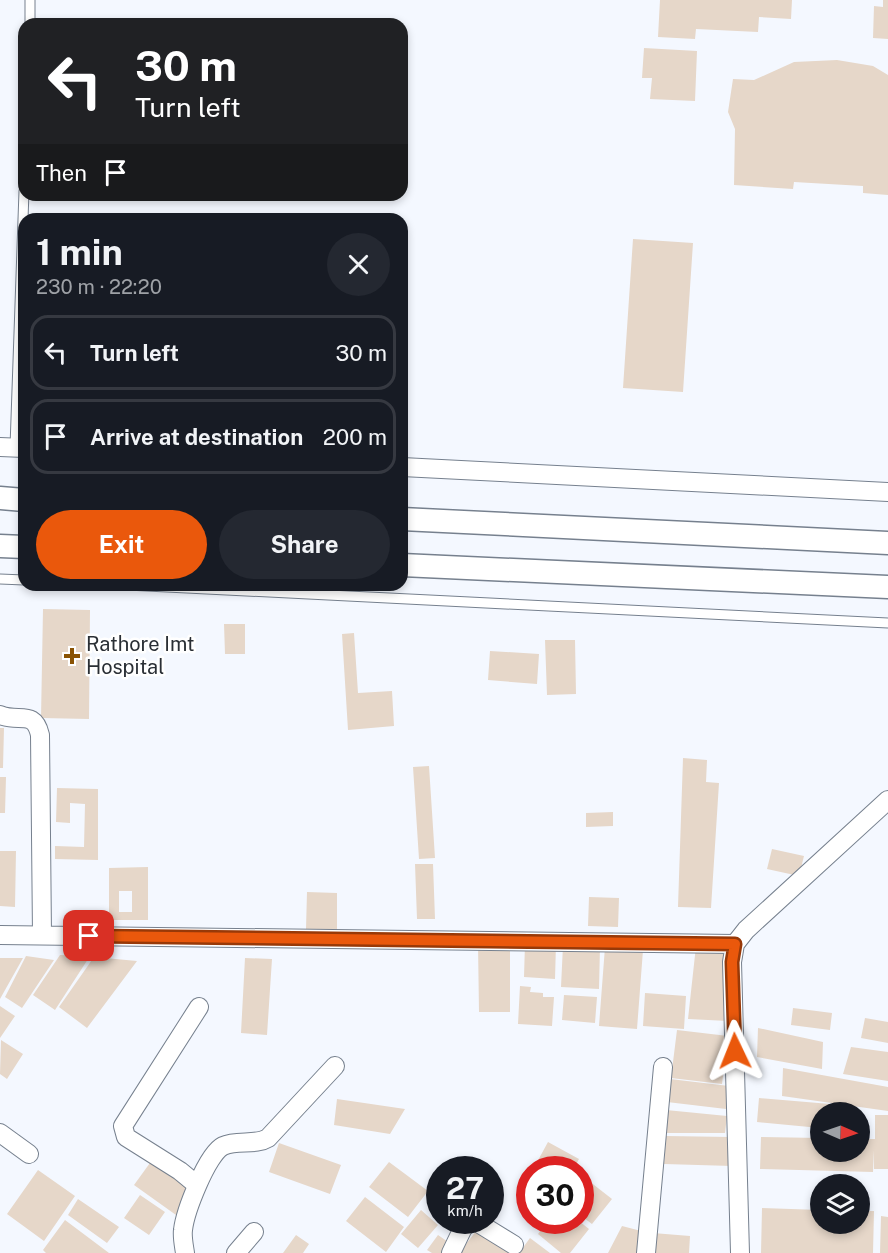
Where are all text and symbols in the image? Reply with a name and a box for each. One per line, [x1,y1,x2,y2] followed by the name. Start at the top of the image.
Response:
[135,41,237,90] text: 30 m
[36,42,114,120] icon: left
[135,91,241,123] text: Turn left
[99,156,132,189] icon: arrive
[36,160,87,186] text: Then
[36,231,123,273] text: 1 min
[327,233,390,296] button: close
[36,275,162,299] text: 230 m · 22:20
[39,336,72,369] icon: left
[90,340,179,366] text: Turn left
[335,340,387,366] text: 30 m
[39,420,72,453] icon: arrive
[90,424,303,450] text: Arrive at destination
[323,424,387,450] text: 200 m
[36,510,207,579] button: Exit
[219,510,390,579] button: Share
[86,632,195,679] place label: Rathore Imt Hospital
[63,647,81,665] marker: Rathore Imt Hospital
[63,910,114,961] pin
[72,919,105,952] icon: arrive
[703,1019,767,1083] position arrow
[810,1102,870,1162] north arrow
[810,1102,870,1234] map controls
[516,1156,594,1234] speed limit sign: 30
[446,1170,484,1206] text: 27
[810,1174,870,1234] button: layers
[447,1202,483,1219] text: km/h

